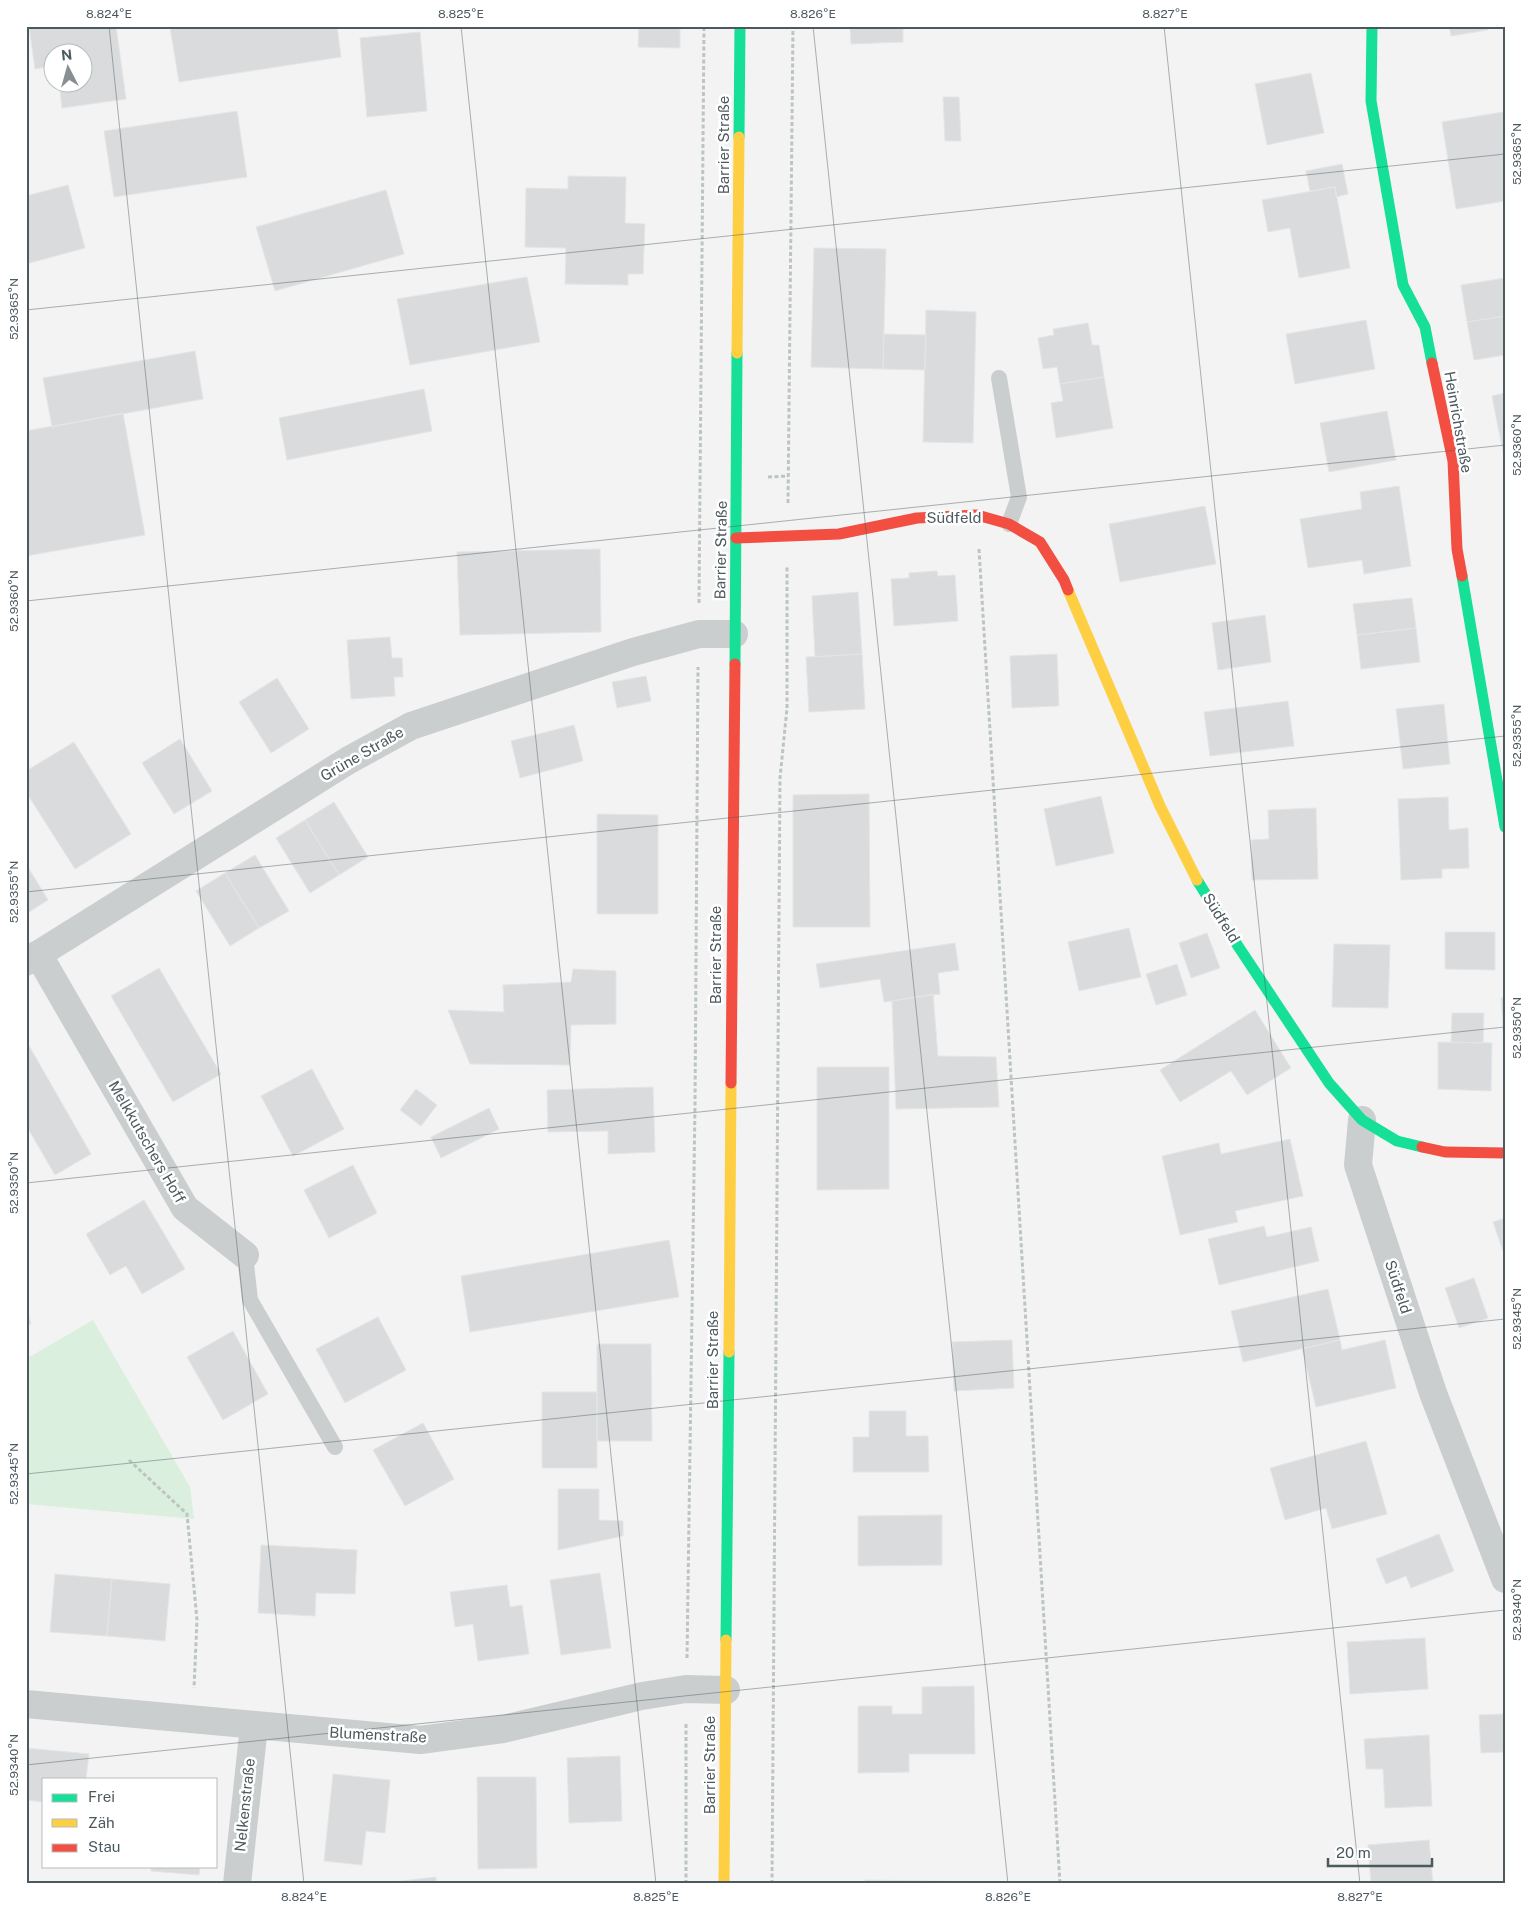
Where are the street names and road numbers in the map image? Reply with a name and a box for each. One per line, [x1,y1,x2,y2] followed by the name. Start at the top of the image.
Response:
[715,96,732,194] street label: Barrier Straße
[1441,370,1476,474] street label: Heinrichstraße
[711,501,730,599] street label: Barrier Straße
[926,509,982,526] street label: Südfeld
[317,723,406,784] street label: Grüne Straße
[1200,890,1243,946] street label: Südfeld
[707,906,724,1004] street label: Barrier Straße
[106,1078,189,1206] street label: Melkkutschers Hoff
[1382,1258,1415,1316] street label: Südfeld
[704,1311,721,1409] street label: Barrier Straße
[701,1716,718,1814] street label: Barrier Straße
[329,1723,427,1746] street label: Blumenstraße
[231,1757,258,1852] street label: Nelkenstraße

